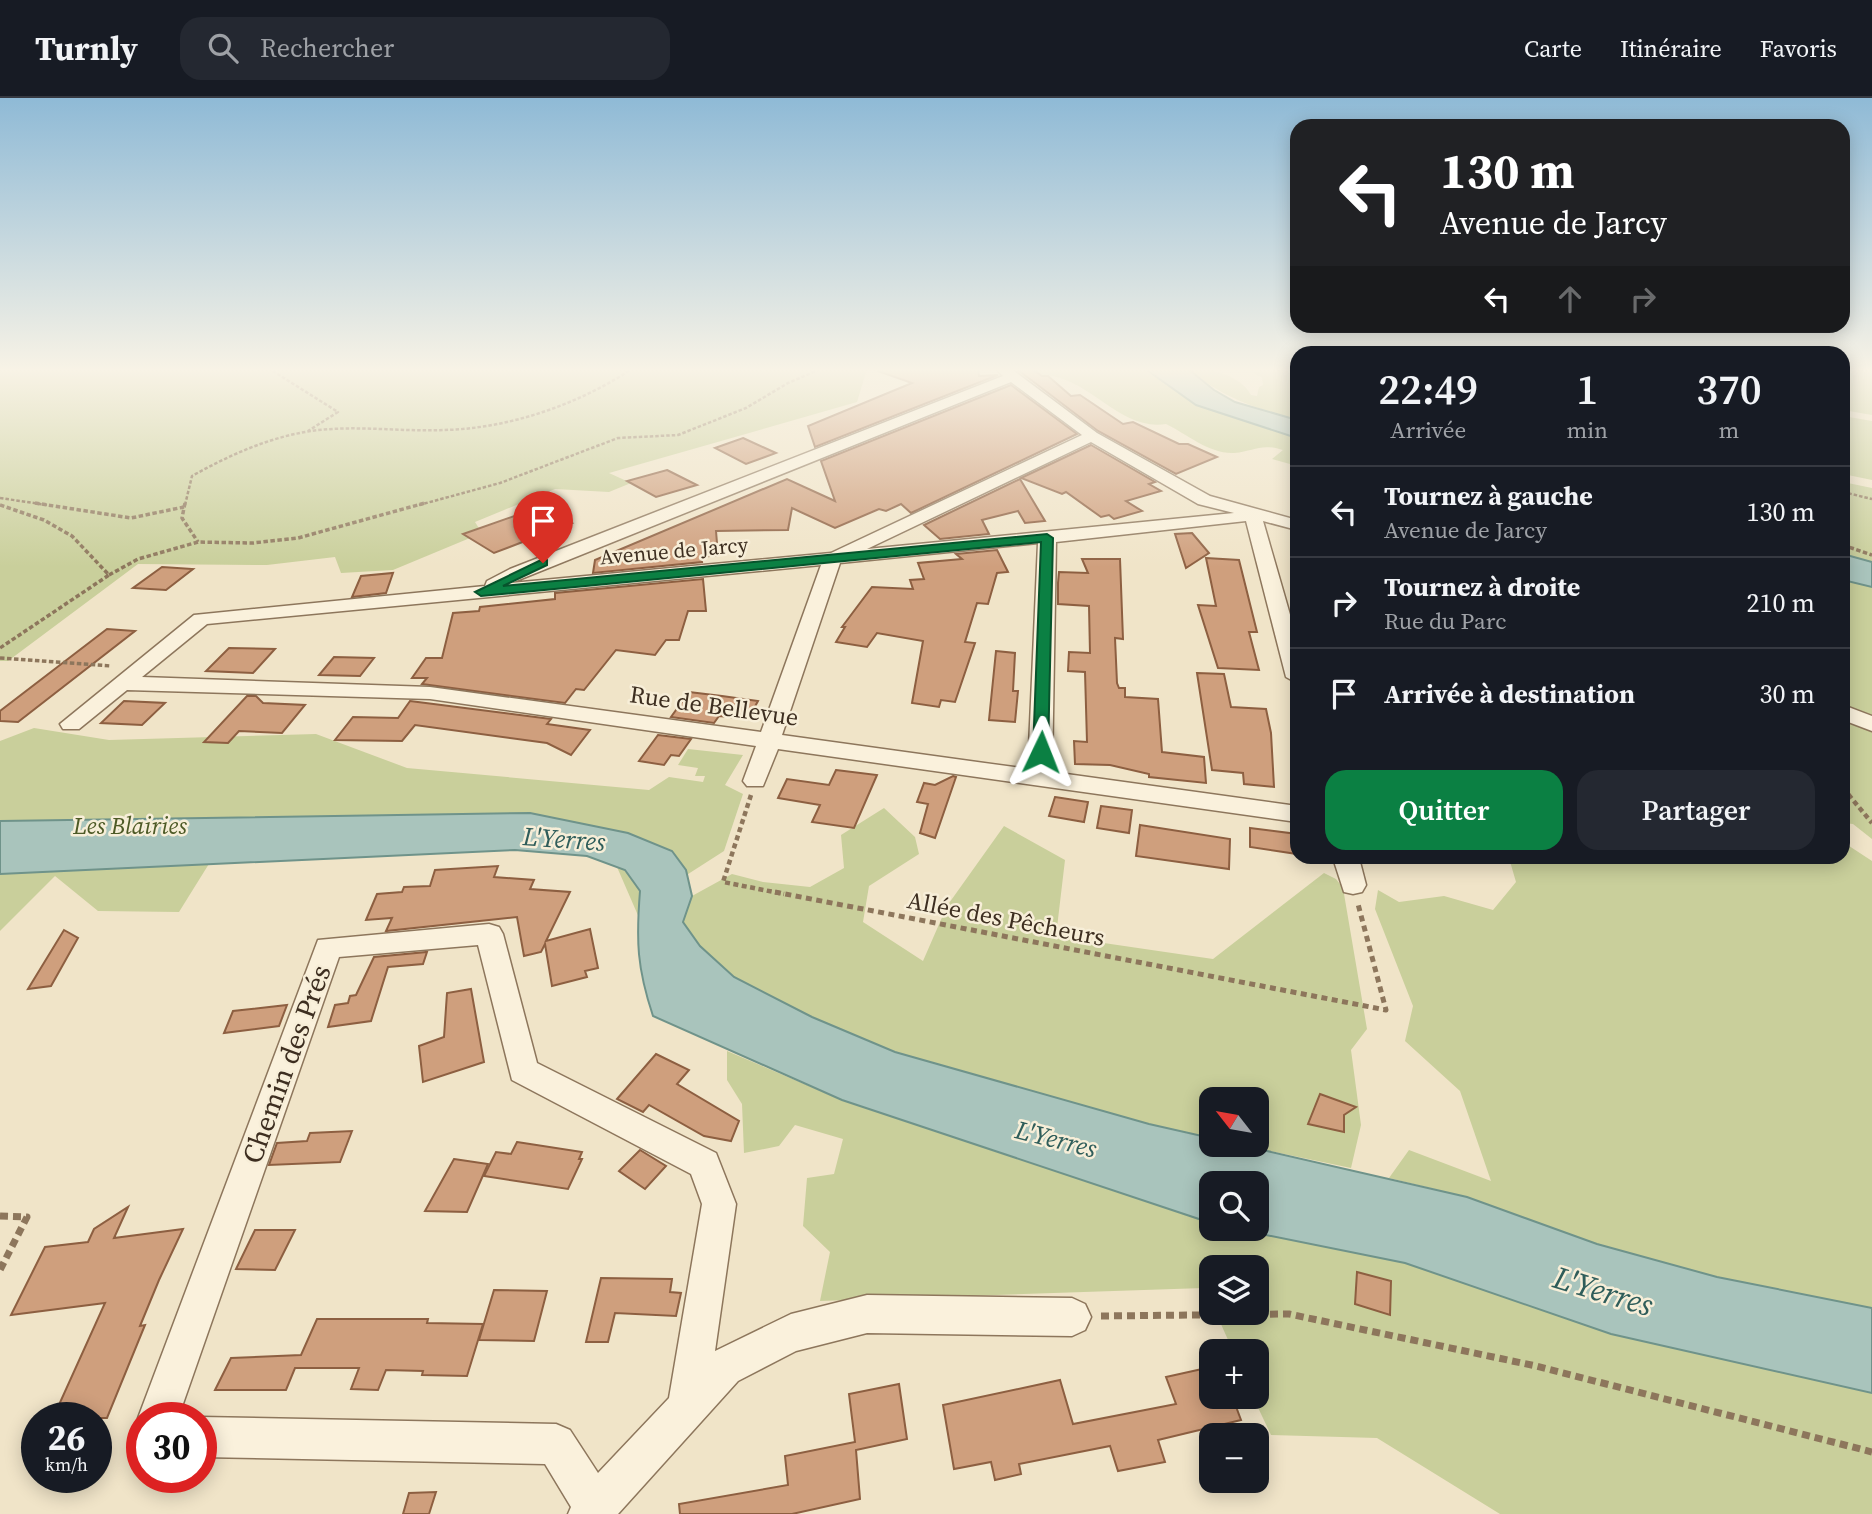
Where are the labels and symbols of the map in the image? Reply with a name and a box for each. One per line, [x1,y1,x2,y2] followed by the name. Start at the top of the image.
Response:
[513,491,573,563] pin
[599,530,750,571] street label: Avenue de Jarcy
[628,677,800,734] street label: Rue de Bellevue
[1004,715,1078,789] position arrow
[72,809,187,842] park label: Les Blairies
[521,818,607,860] water label: L'Yerres
[905,883,1108,954] street label: Allée des Pêcheurs
[232,959,340,1169] street label: Chemin des Prés
[1199,1087,1269,1157] north arrow
[1011,1111,1101,1167] water label: L'Yerres
[1547,1255,1659,1327] water label: L'Yerres
[126,1402,217,1493] speed limit sign: 30

